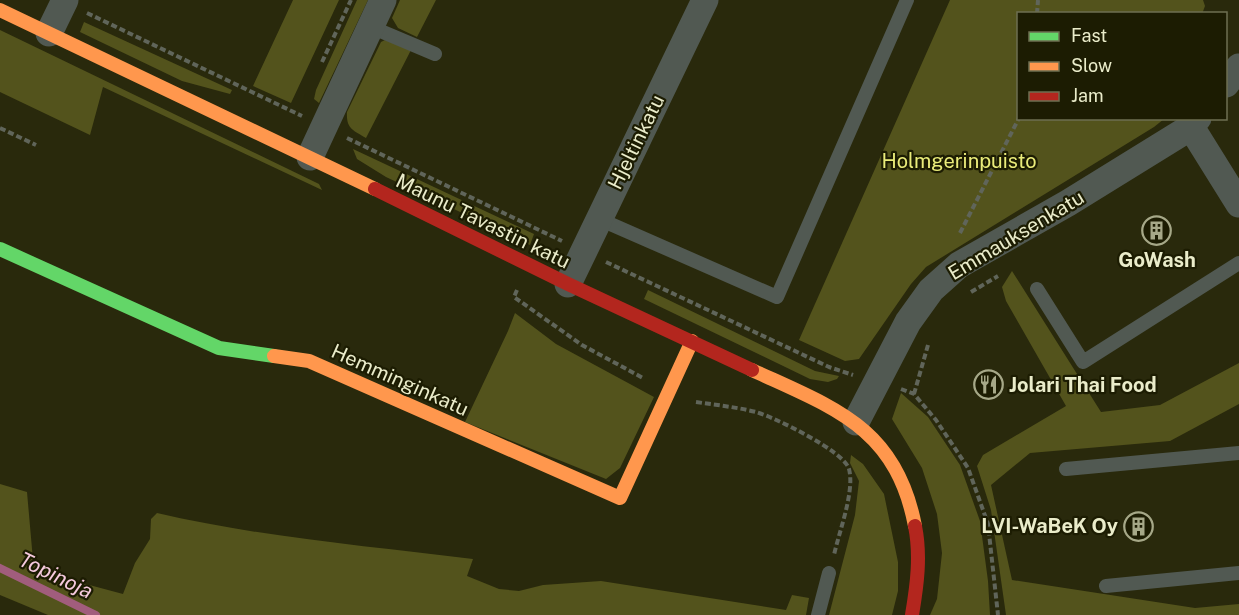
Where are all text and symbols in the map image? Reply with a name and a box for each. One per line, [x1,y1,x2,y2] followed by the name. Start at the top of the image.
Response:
[1017,12,1227,120] legend
[1071,25,1107,46] text: Fast
[1071,55,1112,76] text: Slow
[1071,85,1104,106] text: Jam
[603,91,669,193] street label: Hjeltinkatu
[882,149,1036,173] park label: Holmgerinpuisto
[392,168,574,274] street label: Maunu Tavastin katu
[944,185,1088,285] street label: Emmauksenkatu
[1141,214,1173,246] building icon: GoWash
[1118,248,1196,272] place label: GoWash
[328,339,472,421] street label: Hemminginkatu
[972,369,1004,401] restaurant icon: Jolari Thai Food
[1009,373,1157,397] place label: Jolari Thai Food
[1123,510,1155,542] building icon: LVI-WaBeK Oy
[981,514,1118,538] place label: LVI-WaBeK Oy
[15,546,97,604] water label: Topinoja

